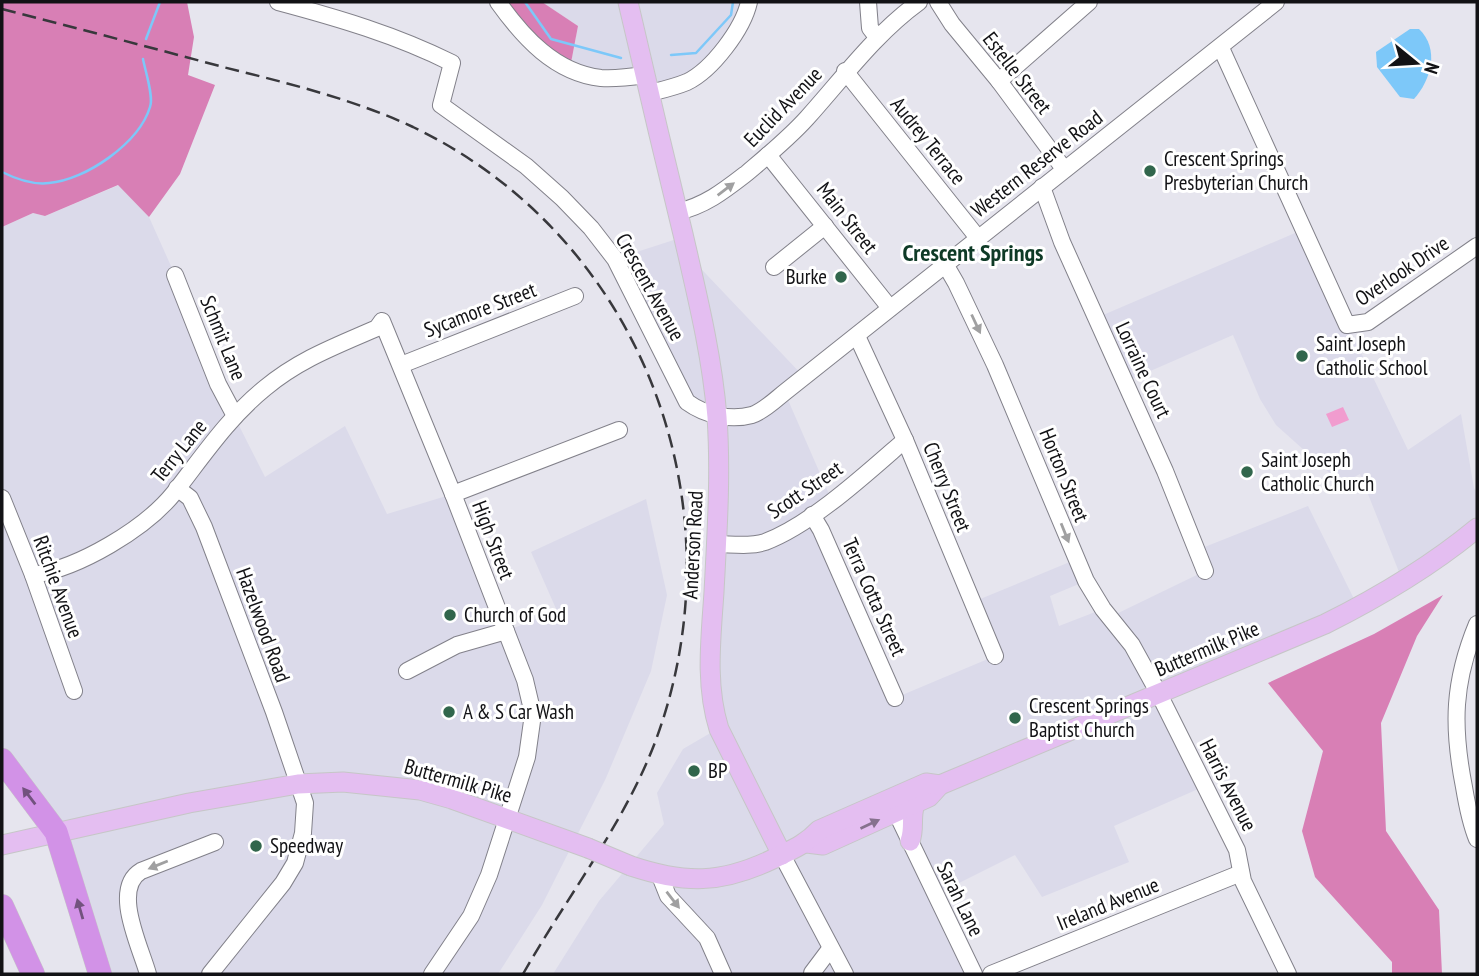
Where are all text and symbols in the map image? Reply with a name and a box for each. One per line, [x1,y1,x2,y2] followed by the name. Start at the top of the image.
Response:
[977,26,1058,119] street label: Estelle Street
[1381,28,1451,98] north arrow
[1419,60,1445,77] text: N
[738,61,827,152] street label: Euclid Avenue
[885,91,972,190] street label: Audrey Terrace
[966,104,1108,223] street label: Western Reserve Road
[1164,145,1308,196] place label: Crescent Springs Presbyterian Church
[1142,163,1158,179] marker: Crescent Springs Presbyterian Church
[811,176,884,259] street label: Main Street
[717,183,735,197] one-way arrow
[610,228,691,345] street label: Crescent Avenue
[1350,229,1454,312] street label: Overlook Drive
[902,237,1044,268] district label: Crescent Springs
[786,263,827,290] place label: Burke
[833,269,849,285] marker: Burke
[420,276,540,343] street label: Sycamore Street
[194,292,253,384] street label: Schmit Lane
[970,314,982,334] one-way arrow
[1109,317,1178,422] street label: Lorraine Court
[1316,330,1428,381] place label: Saint Joseph Catholic School
[1294,348,1310,364] marker: Saint Joseph Catholic School
[145,413,212,488] street label: Terry Lane
[1034,424,1095,526] street label: Horton Street
[917,438,978,536] street label: Cherry Street
[1261,446,1374,497] place label: Saint Joseph Catholic Church
[762,455,848,524] street label: Scott Street
[1239,464,1255,480] marker: Saint Joseph Catholic Church
[676,490,709,600] street label: Anderson Road
[466,497,521,583] street label: High Street
[1060,523,1071,544] one-way arrow
[27,532,89,642] street label: Ritchie Avenue
[836,534,913,660] street label: Terra Cotta Street
[230,564,297,686] street label: Hazelwood Road
[464,601,566,628] place label: Church of God
[442,607,458,623] marker: Church of God
[1151,614,1263,683] street label: Buttermilk Pike
[1029,692,1149,743] place label: Crescent Springs Baptist Church
[463,698,574,725] place label: A & S Car Wash
[441,704,457,720] marker: A & S Car Wash
[1007,710,1023,726] marker: Crescent Springs Baptist Church
[1194,734,1263,835] street label: Harris Avenue
[401,752,515,809] street label: Buttermilk Pike
[708,757,727,784] place label: BP
[686,763,702,779] marker: BP
[22,787,36,805] one-way arrow
[860,818,881,829] one-way arrow
[270,832,343,859] place label: Speedway
[248,838,264,854] marker: Speedway
[931,857,990,941] street label: Sarah Lane
[147,859,168,870] one-way arrow
[1053,871,1163,936] street label: Ireland Avenue
[666,890,680,909] one-way arrow
[74,898,84,919] one-way arrow

